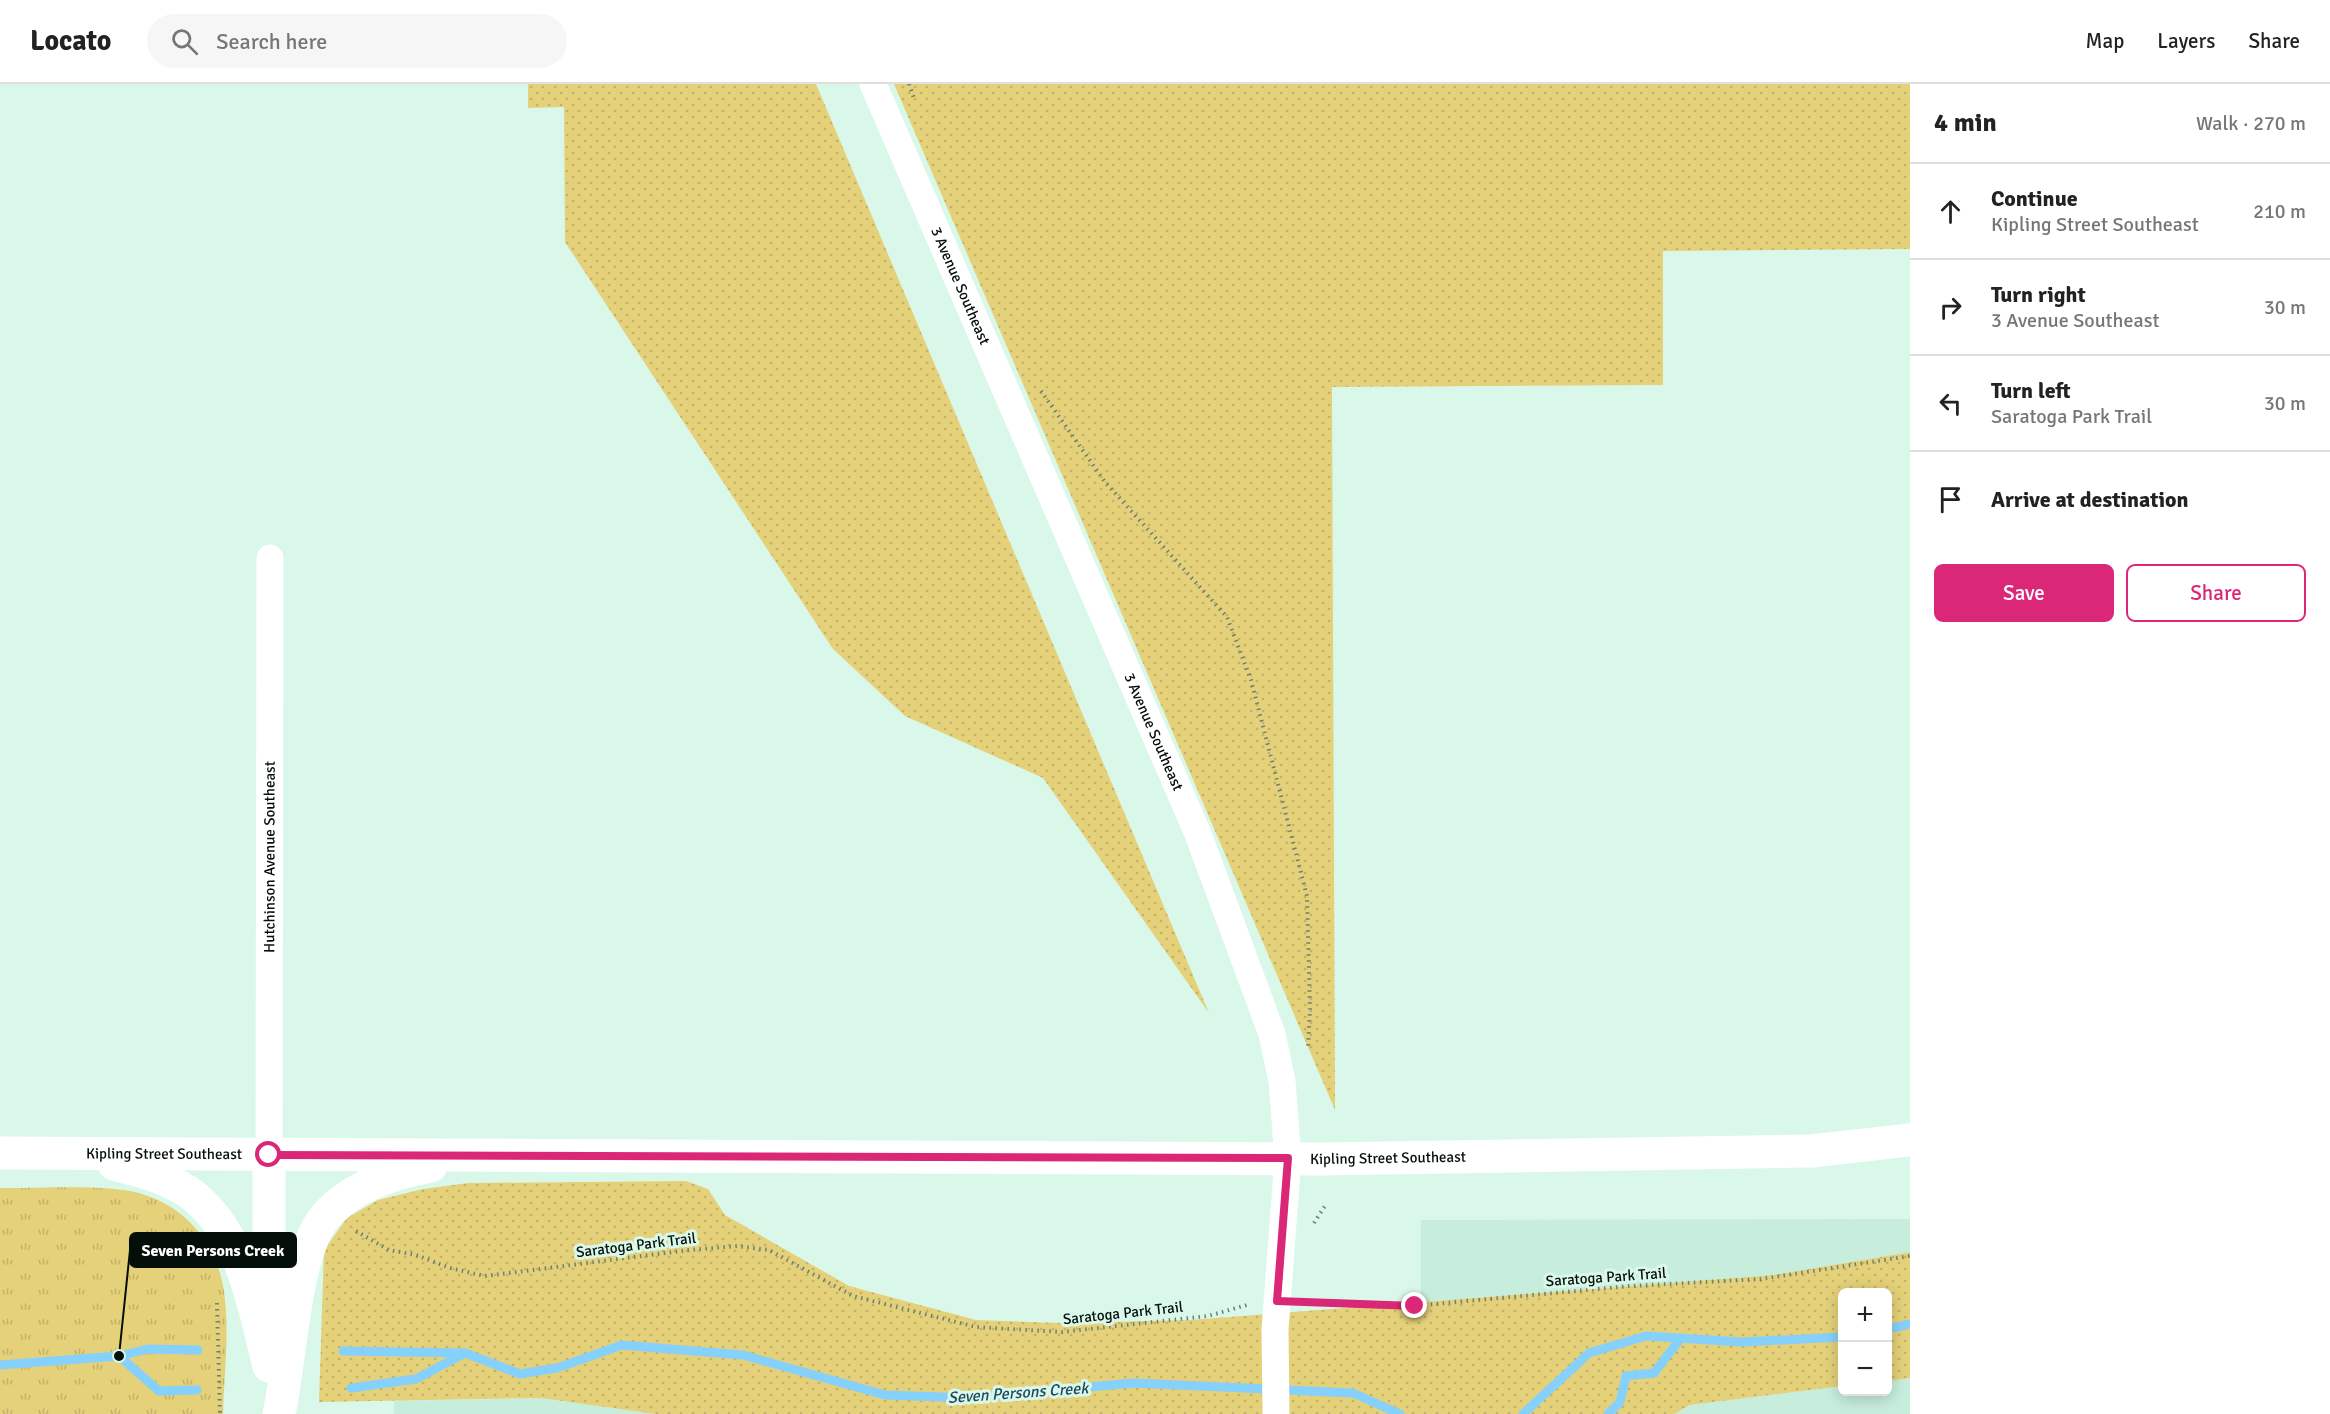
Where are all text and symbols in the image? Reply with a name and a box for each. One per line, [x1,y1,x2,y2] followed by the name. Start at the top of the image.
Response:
[147,14,567,68] search box
[30,24,111,58] text: Locato
[168,25,201,58] icon: search
[216,28,327,55] text: Search here
[2086,28,2124,54] text: Map
[2157,28,2215,54] text: Layers
[2248,28,2300,54] text: Share
[1934,107,1997,139] text: 4 min
[2196,111,2306,136] text: Walk · 270 m
[1991,185,2078,212] text: Continue
[1934,195,1967,228] icon: ahead
[2253,199,2306,224] text: 210 m
[1991,212,2199,237] text: Kipling Street Southeast
[927,224,994,347] street label: 3 Avenue Southeast
[1991,281,2086,308] text: Turn right
[1934,291,1967,324] icon: right
[2264,295,2306,320] text: 30 m
[1991,308,2159,333] text: 3 Avenue Southeast
[1991,377,2071,404] text: Turn left
[1934,387,1967,420] icon: left
[2264,391,2306,416] text: 30 m
[1991,404,2152,429] text: Saratoga Park Trail
[1934,483,1967,516] icon: arrive
[1991,486,2188,513] text: Arrive at destination
[1934,564,2114,622] button: Save
[2126,564,2306,622] button: Share
[1120,670,1187,793] street label: 3 Avenue Southeast
[260,761,279,953] street label: Hutchinson Avenue Southeast
[255,1141,281,1167] route start
[86,1144,242,1163] street label: Kipling Street Southeast
[1310,1148,1466,1168] street label: Kipling Street Southeast
[575,1229,697,1261] street label: Saratoga Park Trail
[130,1233,296,1267] callout: Seven Persons Creek
[142,1241,285,1261] text: Seven Persons Creek
[1545,1264,1667,1290] street label: Saratoga Park Trail
[1838,1288,1892,1396] map controls
[1838,1288,1892,1342] button: +
[1401,1292,1427,1318] route end
[1062,1298,1184,1328] street label: Saratoga Park Trail
[1838,1342,1892,1396] button: −
[947,1378,1091,1408] water label: Seven Persons Creek

